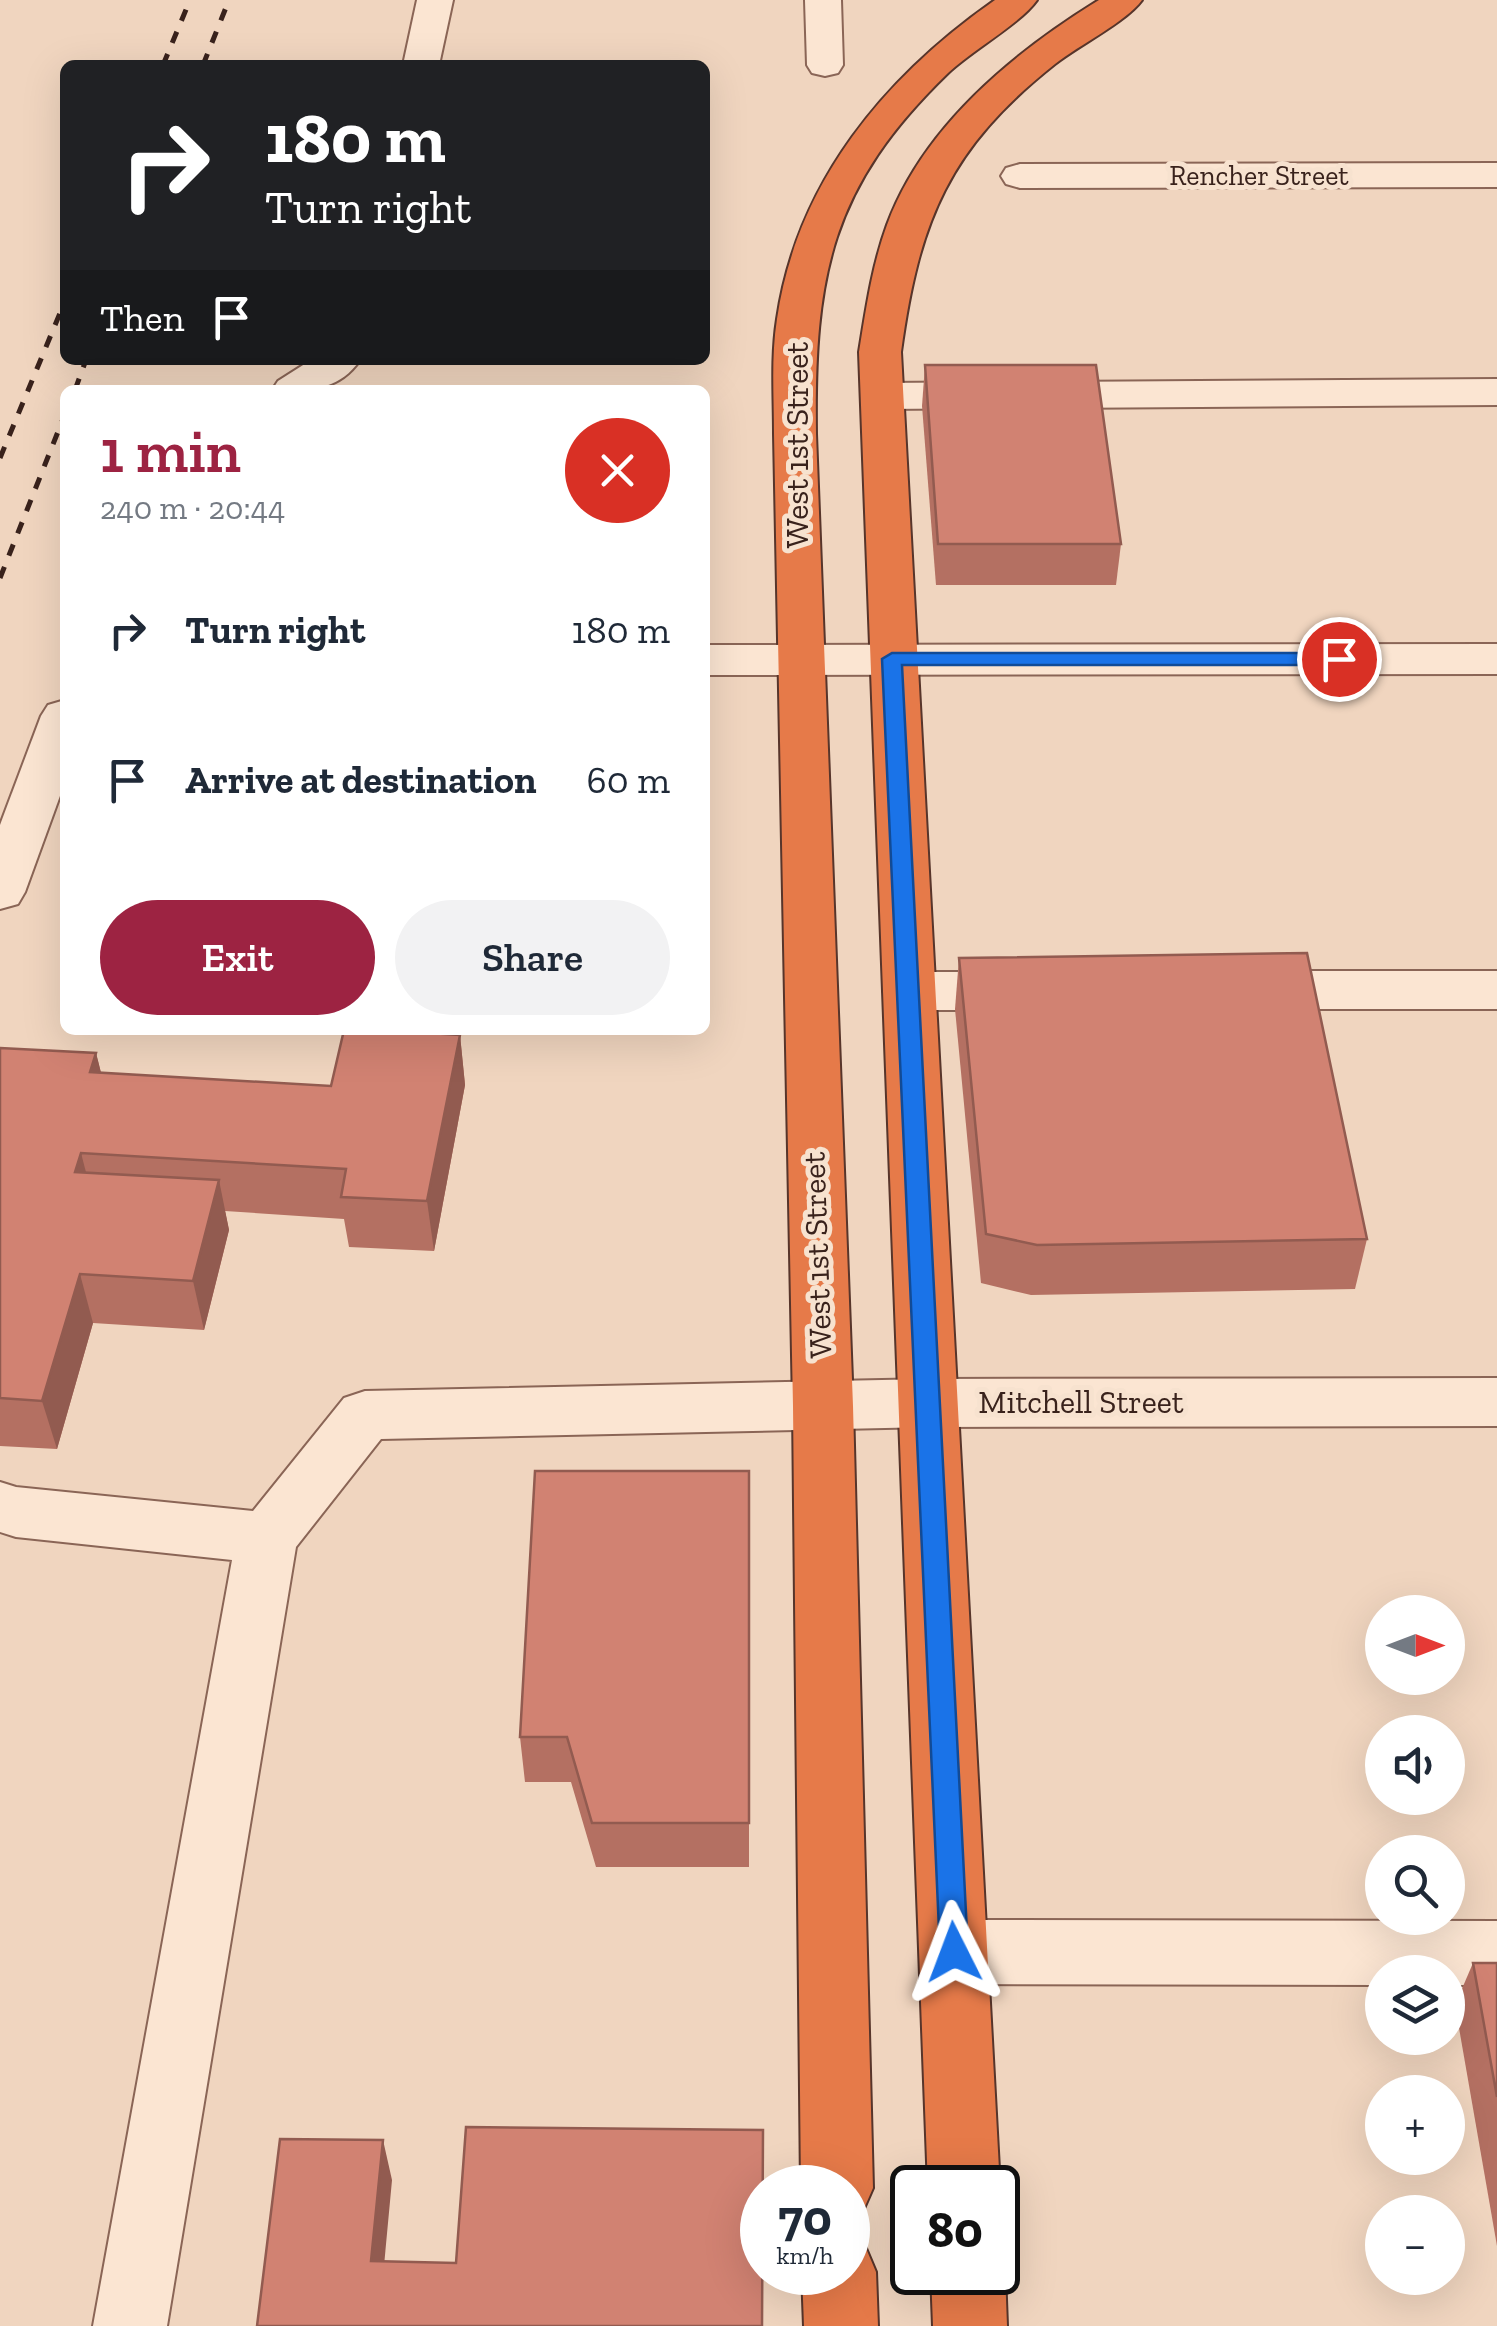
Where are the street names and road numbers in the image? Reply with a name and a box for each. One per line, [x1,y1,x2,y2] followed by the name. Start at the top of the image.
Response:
[1169,159,1349,192] street label: Rencher Street
[778,342,816,548] street label: West 1st Street
[794,1151,840,1359] street label: West 1st Street
[978,1383,1184,1421] street label: Mitchell Street

